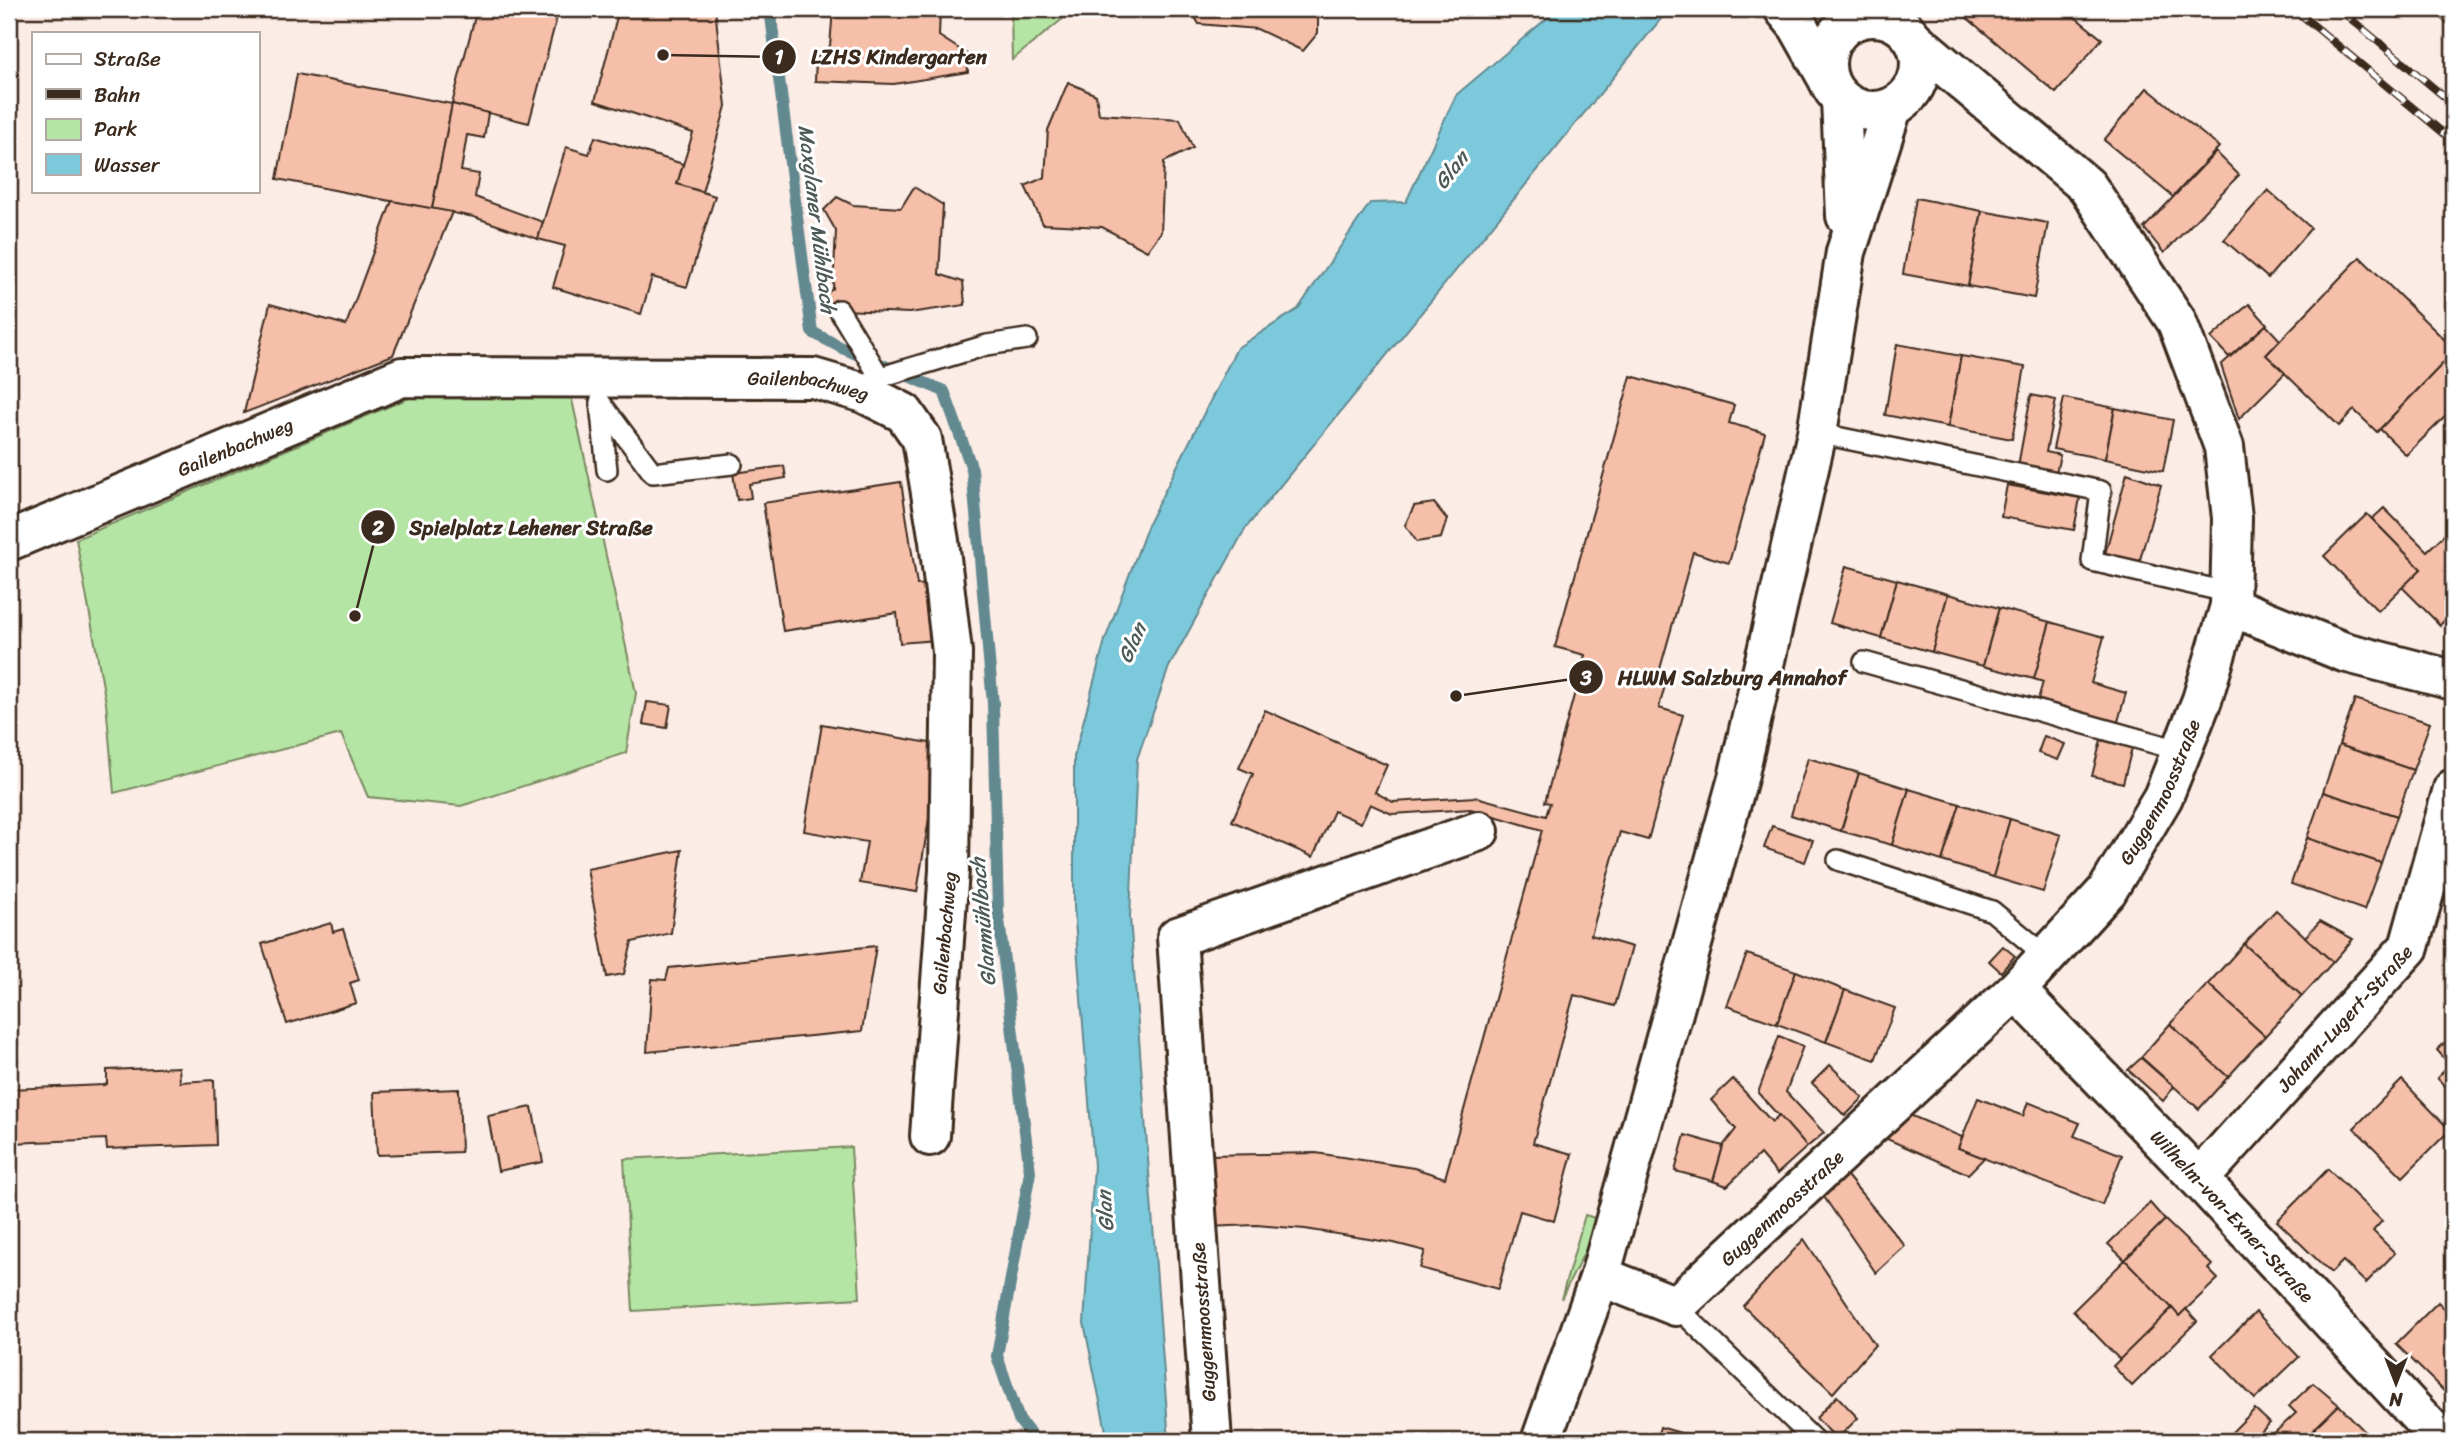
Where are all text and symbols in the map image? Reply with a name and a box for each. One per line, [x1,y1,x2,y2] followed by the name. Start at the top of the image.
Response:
[32,32,259,192] legend
[762,36,1001,78] callout: LZHS Kindergarten
[774,38,784,76] text: 1
[811,38,988,76] text: LZHS Kindergarten
[94,40,161,78] text: Straße
[94,76,140,114] text: Bahn
[94,110,137,148] text: Park
[787,123,848,317] water label: Maxglaner Mühlbach
[1423,140,1480,198] water label: Glan
[94,146,161,184] text: Wasser
[748,362,873,411] street label: Gailenbachweg
[172,408,299,486] street label: Gailenbachweg
[360,506,667,548] callout: Spielplatz Lehener Straße
[371,509,384,547] text: 2
[408,509,653,547] text: Spielplatz Lehener Straße
[1106,614,1159,669] water label: Glan
[1569,656,1860,698] callout: HLWM Salzburg Annahof
[1579,659,1592,697] text: 3
[1617,659,1849,697] text: HLWM Salzburg Annahof
[2110,714,2210,871] street label: Guggenmoosstraße
[958,854,1008,988] water label: Glanmühlbach
[923,870,966,996] street label: Gailenbachweg
[2268,937,2421,1101] street label: Johann-Lugert-Straße
[2142,1122,2322,1311] street label: Wilhelm-von-Exner-Straße
[1712,1142,1852,1275] street label: Guggenmoosstraße
[1084,1187,1125,1233] water label: Glan
[1181,1241,1226,1403] street label: Guggenmoosstraße
[2360,1348,2430,1418] north arrow
[2389,1383,2404,1416] text: N

